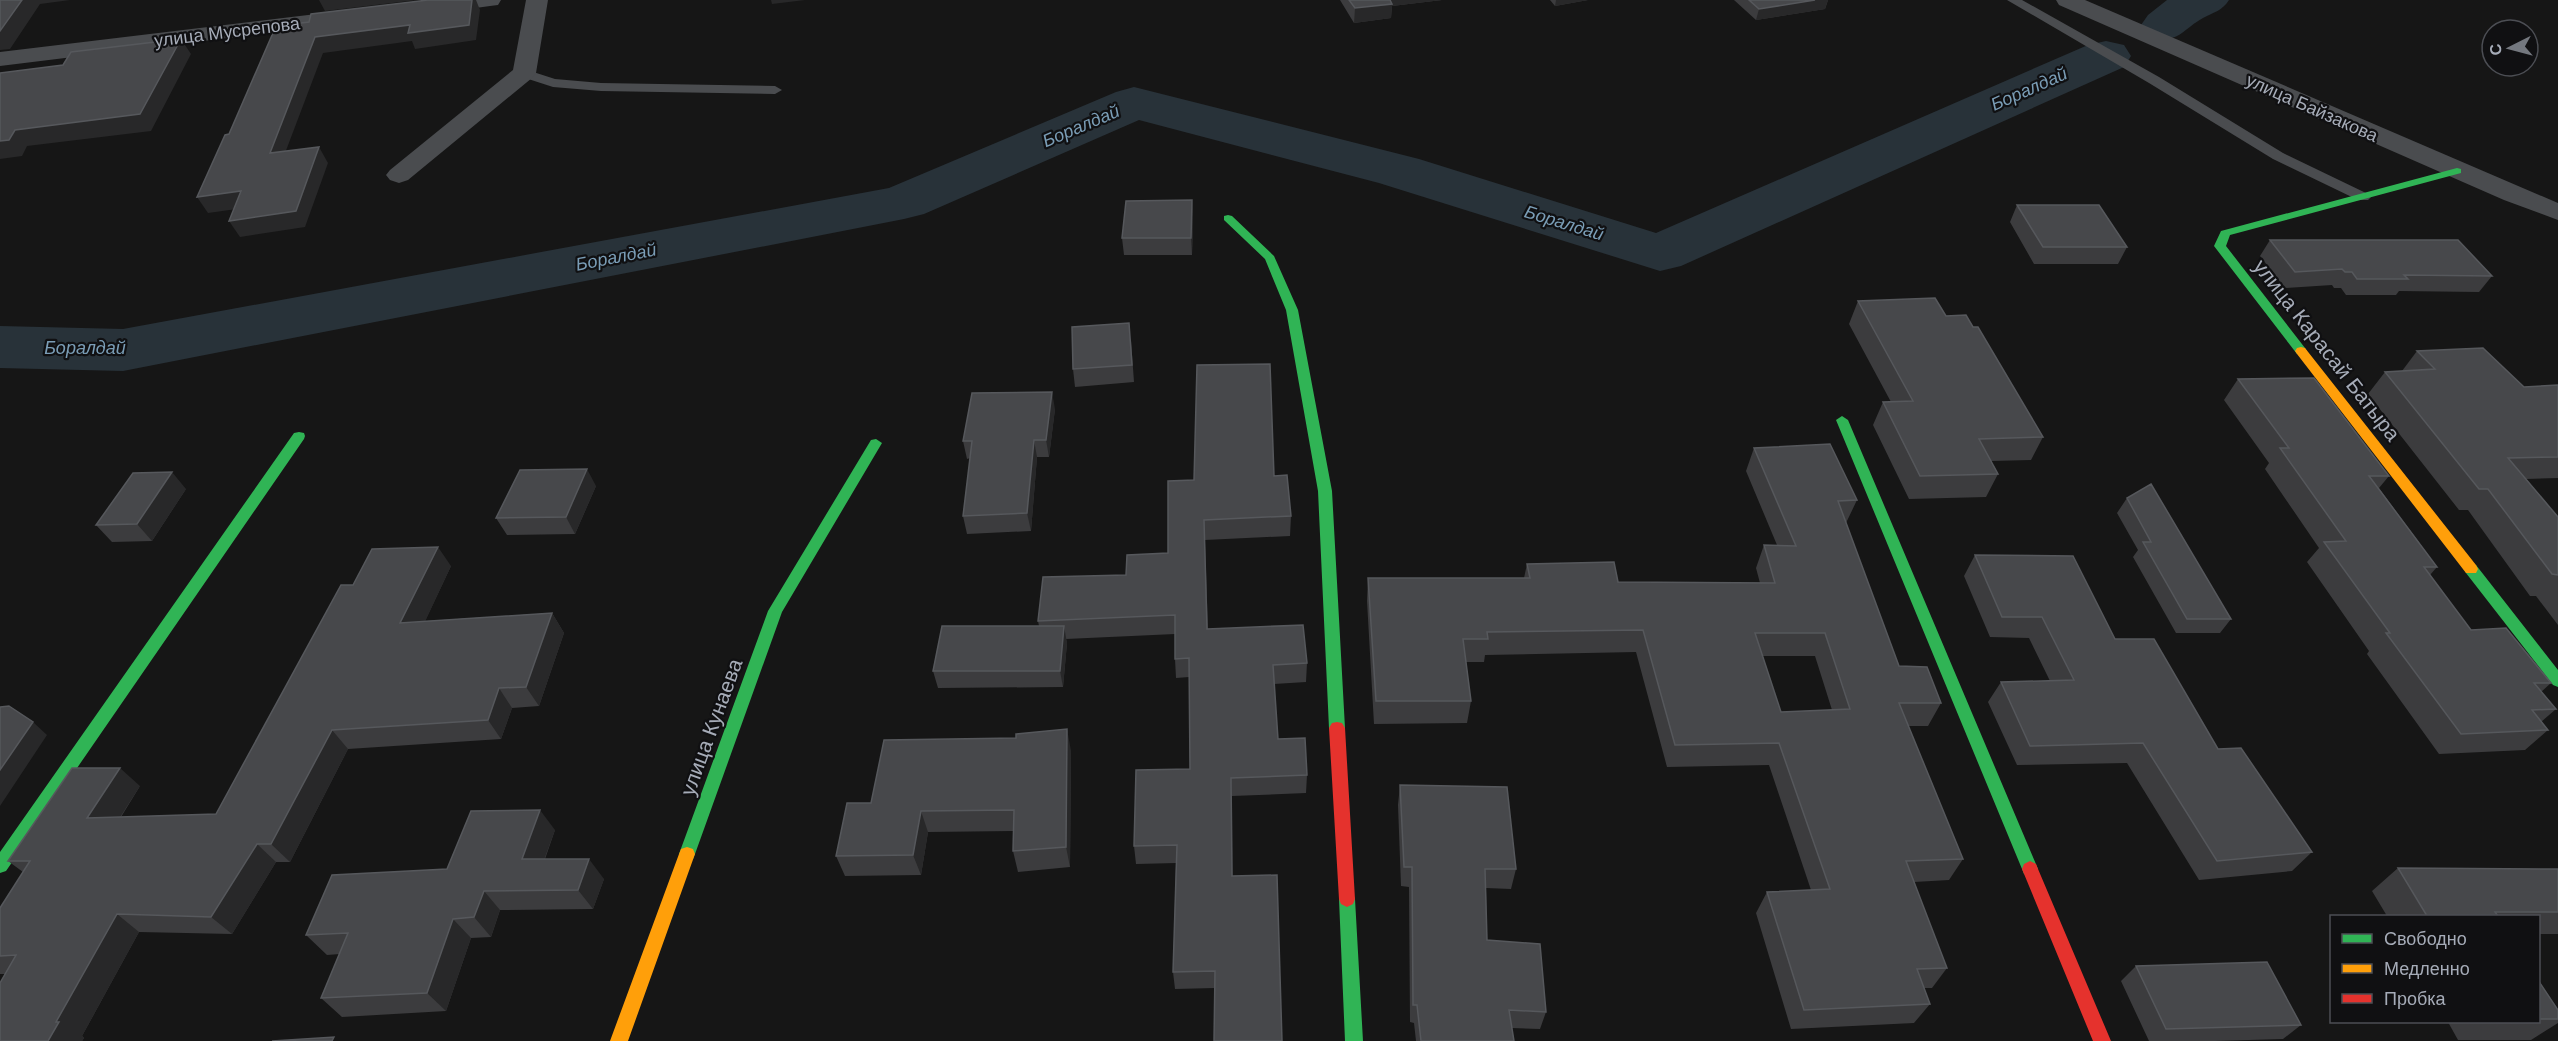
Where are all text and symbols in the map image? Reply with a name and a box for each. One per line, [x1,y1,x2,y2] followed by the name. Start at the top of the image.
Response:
[153,13,302,51] street label: улица Мусрепова
[2480,18,2540,78] north arrow
[2486,42,2505,56] text: С
[1988,63,2070,115] water label: Боралдай
[2243,70,2382,146] street label: улица Байзакова
[1040,101,1122,151] water label: Боралдай
[1522,201,1606,245] water label: Боралдай
[574,239,658,275] water label: Боралдай
[2249,255,2405,445] street label: улица Карасай Батыра
[44,338,126,358] water label: Боралдай
[676,655,747,799] street label: улица Кунаева
[2330,915,2540,1023] legend
[2384,929,2467,949] text: Свободно
[2384,959,2470,979] text: Медленно
[2384,989,2447,1009] text: Пробка

